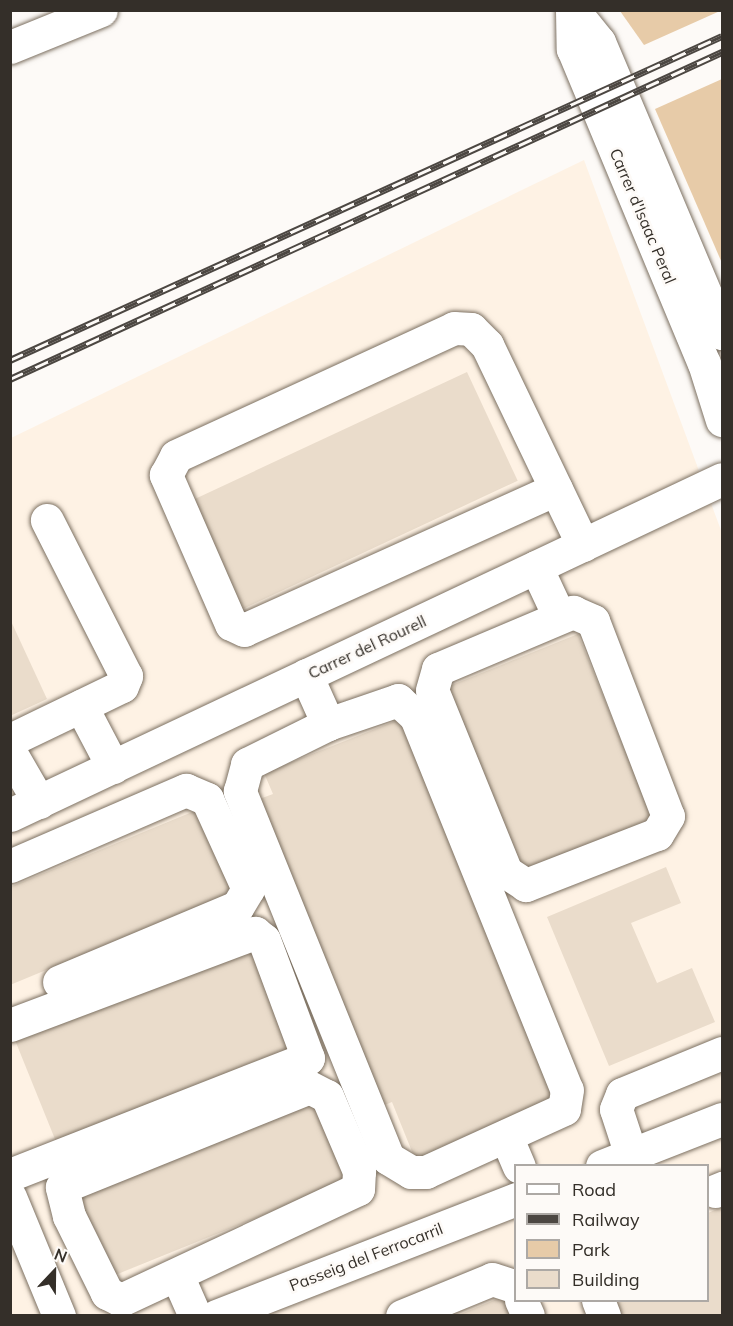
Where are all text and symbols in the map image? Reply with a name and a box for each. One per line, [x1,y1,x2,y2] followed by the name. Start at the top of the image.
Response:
[606,146,680,286] street label: Carrer d'Isaac Peral
[305,611,429,683] street label: Carrer del Rourell
[514,1164,709,1302] legend
[572,1178,616,1201] text: Road
[572,1208,640,1231] text: Railway
[287,1219,445,1295] street label: Passeig del Ferrocarril
[572,1238,610,1261] text: Park
[24,1242,84,1302] north arrow
[51,1244,70,1267] text: N
[572,1268,640,1291] text: Building

